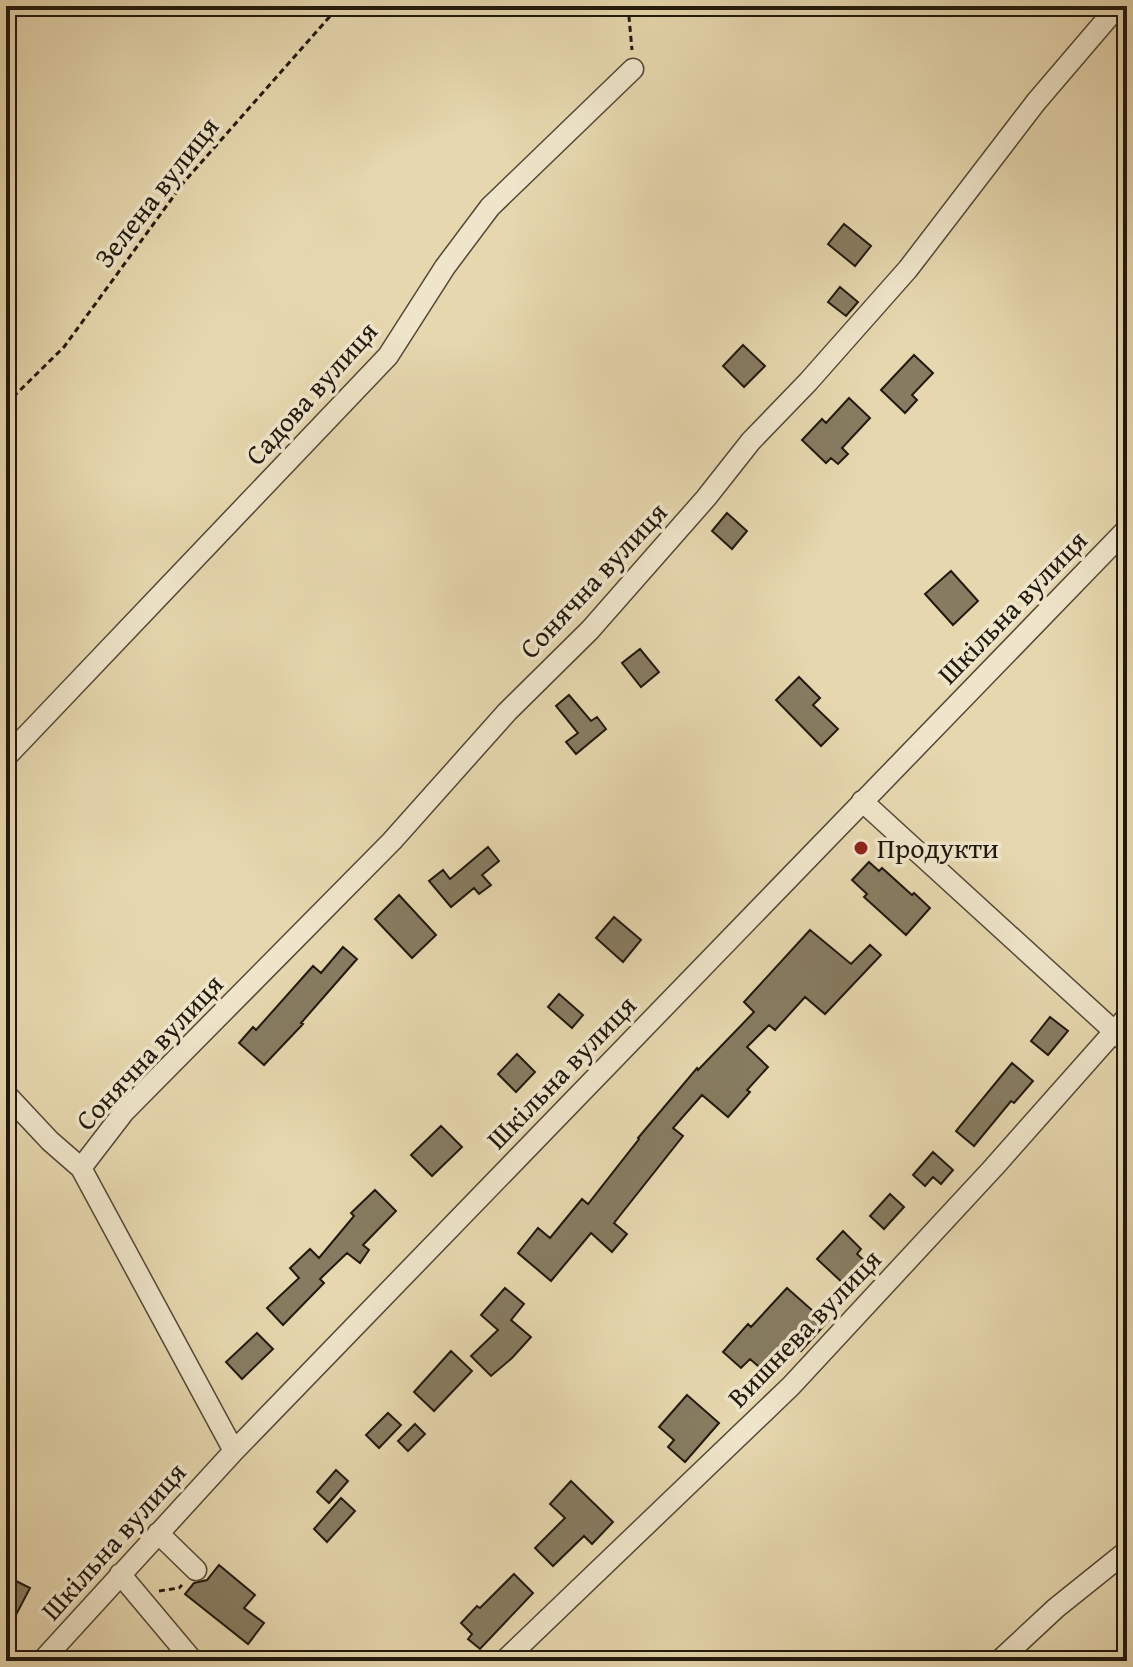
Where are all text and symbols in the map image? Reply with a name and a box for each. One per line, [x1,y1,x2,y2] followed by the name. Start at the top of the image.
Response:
[83,107,228,276] street label: Зелена вулиця
[235,312,387,474] street label: Садова вулиця
[509,492,676,667] street label: Сонячна вулиця
[927,520,1096,693] street label: Шкільна вулиця
[877,827,999,868] place label: Продукти
[852,839,870,857] marker: Продукти
[65,964,232,1139] street label: Сонячна вулиця
[476,985,645,1158] street label: Шкільна вулиця
[717,1239,890,1416] street label: Вишнева вулиця
[30,1452,195,1629] street label: Шкільна вулиця

